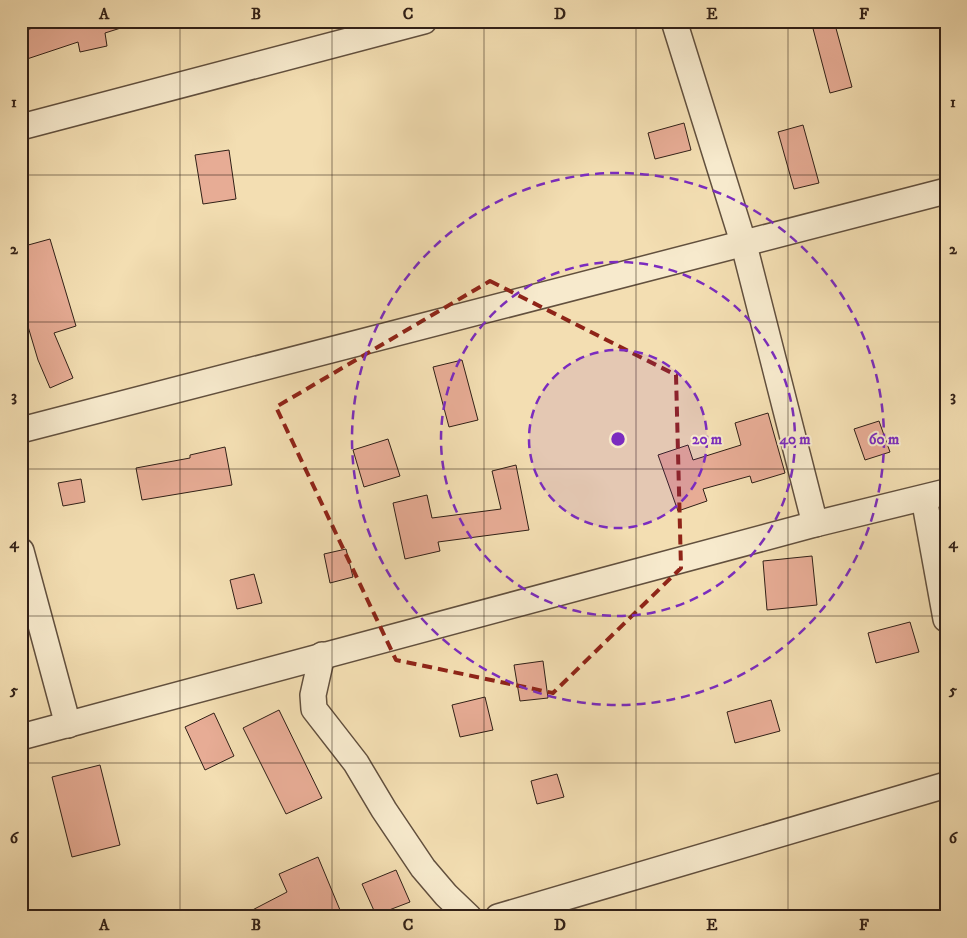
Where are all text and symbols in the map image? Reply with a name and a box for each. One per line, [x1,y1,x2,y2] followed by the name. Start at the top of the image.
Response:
[98,4,110,24] text: A
[251,4,261,24] text: B
[403,4,413,24] text: C
[554,4,566,24] text: D
[706,4,718,24] text: E
[859,4,869,24] text: F
[11,92,17,112] text: 1
[950,92,956,112] text: 1
[10,239,19,259] text: 2
[949,239,958,259] text: 2
[11,386,17,406] text: 3
[950,386,956,406] text: 3
[609,430,627,448] centre of rings
[692,430,723,449] text: 20 m
[778,430,811,449] text: 40 m
[869,430,900,449] text: 60 m
[8,533,19,553] text: 4
[947,533,958,553] text: 4
[9,680,18,700] text: 5
[948,680,957,700] text: 5
[10,828,20,848] text: 6
[949,828,959,848] text: 6
[98,915,110,935] text: A
[251,915,261,935] text: B
[403,915,413,935] text: C
[554,915,566,935] text: D
[706,915,718,935] text: E
[859,915,869,935] text: F

